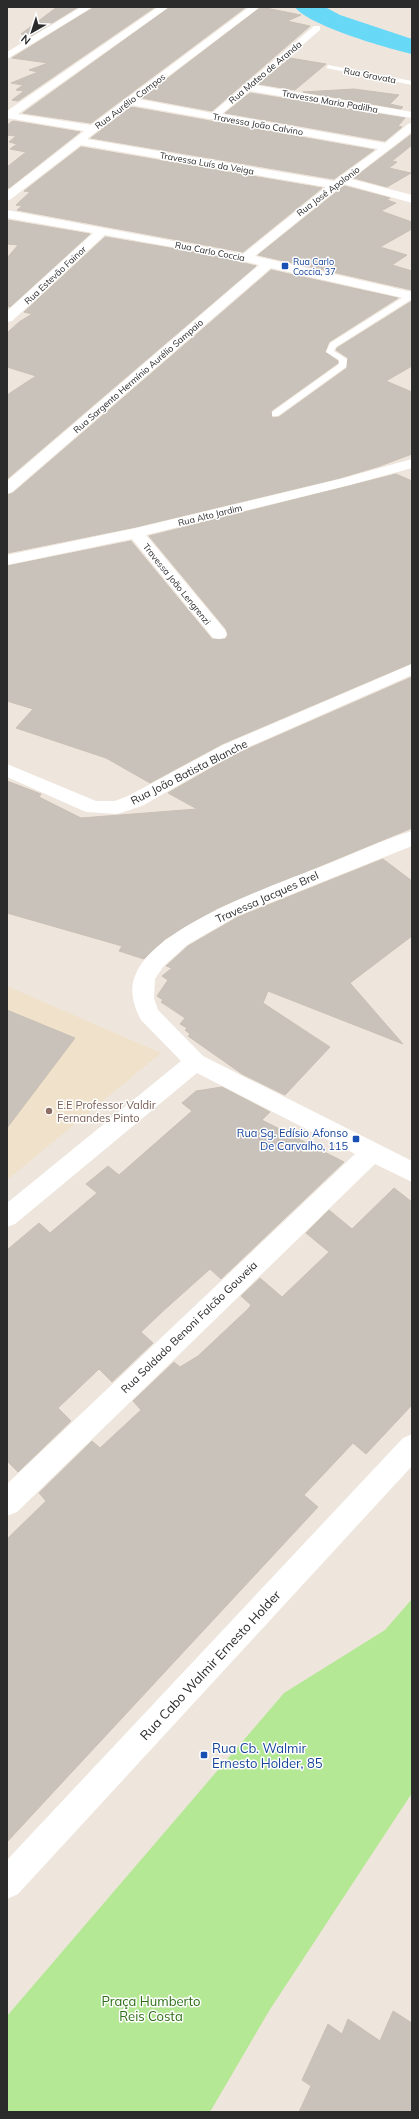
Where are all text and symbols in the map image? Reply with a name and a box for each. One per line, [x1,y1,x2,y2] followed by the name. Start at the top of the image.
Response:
[12,12,52,52] north arrow
[18,32,33,48] text: N
[226,38,304,106] street label: Rua Mateo de Aranda
[343,65,397,85] street label: Rua Gravata
[93,71,167,131] street label: Rua Aurélio Campos
[281,87,379,115] street label: Travessa Maria Padilha
[212,111,304,137] street label: Travessa João Calvino
[159,149,255,177] street label: Travessa Luís da Veiga
[294,164,362,218] street label: Rua José Apolonio
[174,239,246,263] street label: Rua Carlo Coccia
[22,243,89,306] street label: Rua Estevão Fainor
[293,256,336,277] place label: Rua Carlo Coccia, 37
[280,261,290,271] marker: Rua Carlo Coccia, 37
[71,317,205,435] street label: Rua Sargento Hermínio Aurélio Sampaio
[177,502,243,528] street label: Rua Alto Jardim
[141,541,213,627] street label: Travessa João Lengrenzi
[128,736,250,808] street label: Rua João Batista Blanche
[213,868,321,926] street label: Travessa Jacques Brel
[57,1098,156,1125] place label: E.E Professor Valdir Fernandes Pinto
[44,1106,54,1116] marker: E.E Professor Valdir Fernandes Pinto
[237,1126,348,1153] place label: Rua Sg. Edísio Afonso De Carvalho, 115
[351,1134,361,1144] marker: Rua Sg. Edísio Afonso De Carvalho, 115
[118,1258,260,1396] street label: Rua Soldado Benoni Falcão Gouveia
[136,1587,284,1743] street label: Rua Cabo Walmir Ernesto Holder
[212,1740,323,1771] place label: Rua Cb. Walmir Ernesto Holder, 85
[199,1750,209,1760] marker: Rua Cb. Walmir Ernesto Holder, 85
[101,1993,201,2024] park label: Praça Humberto Reis Costa

